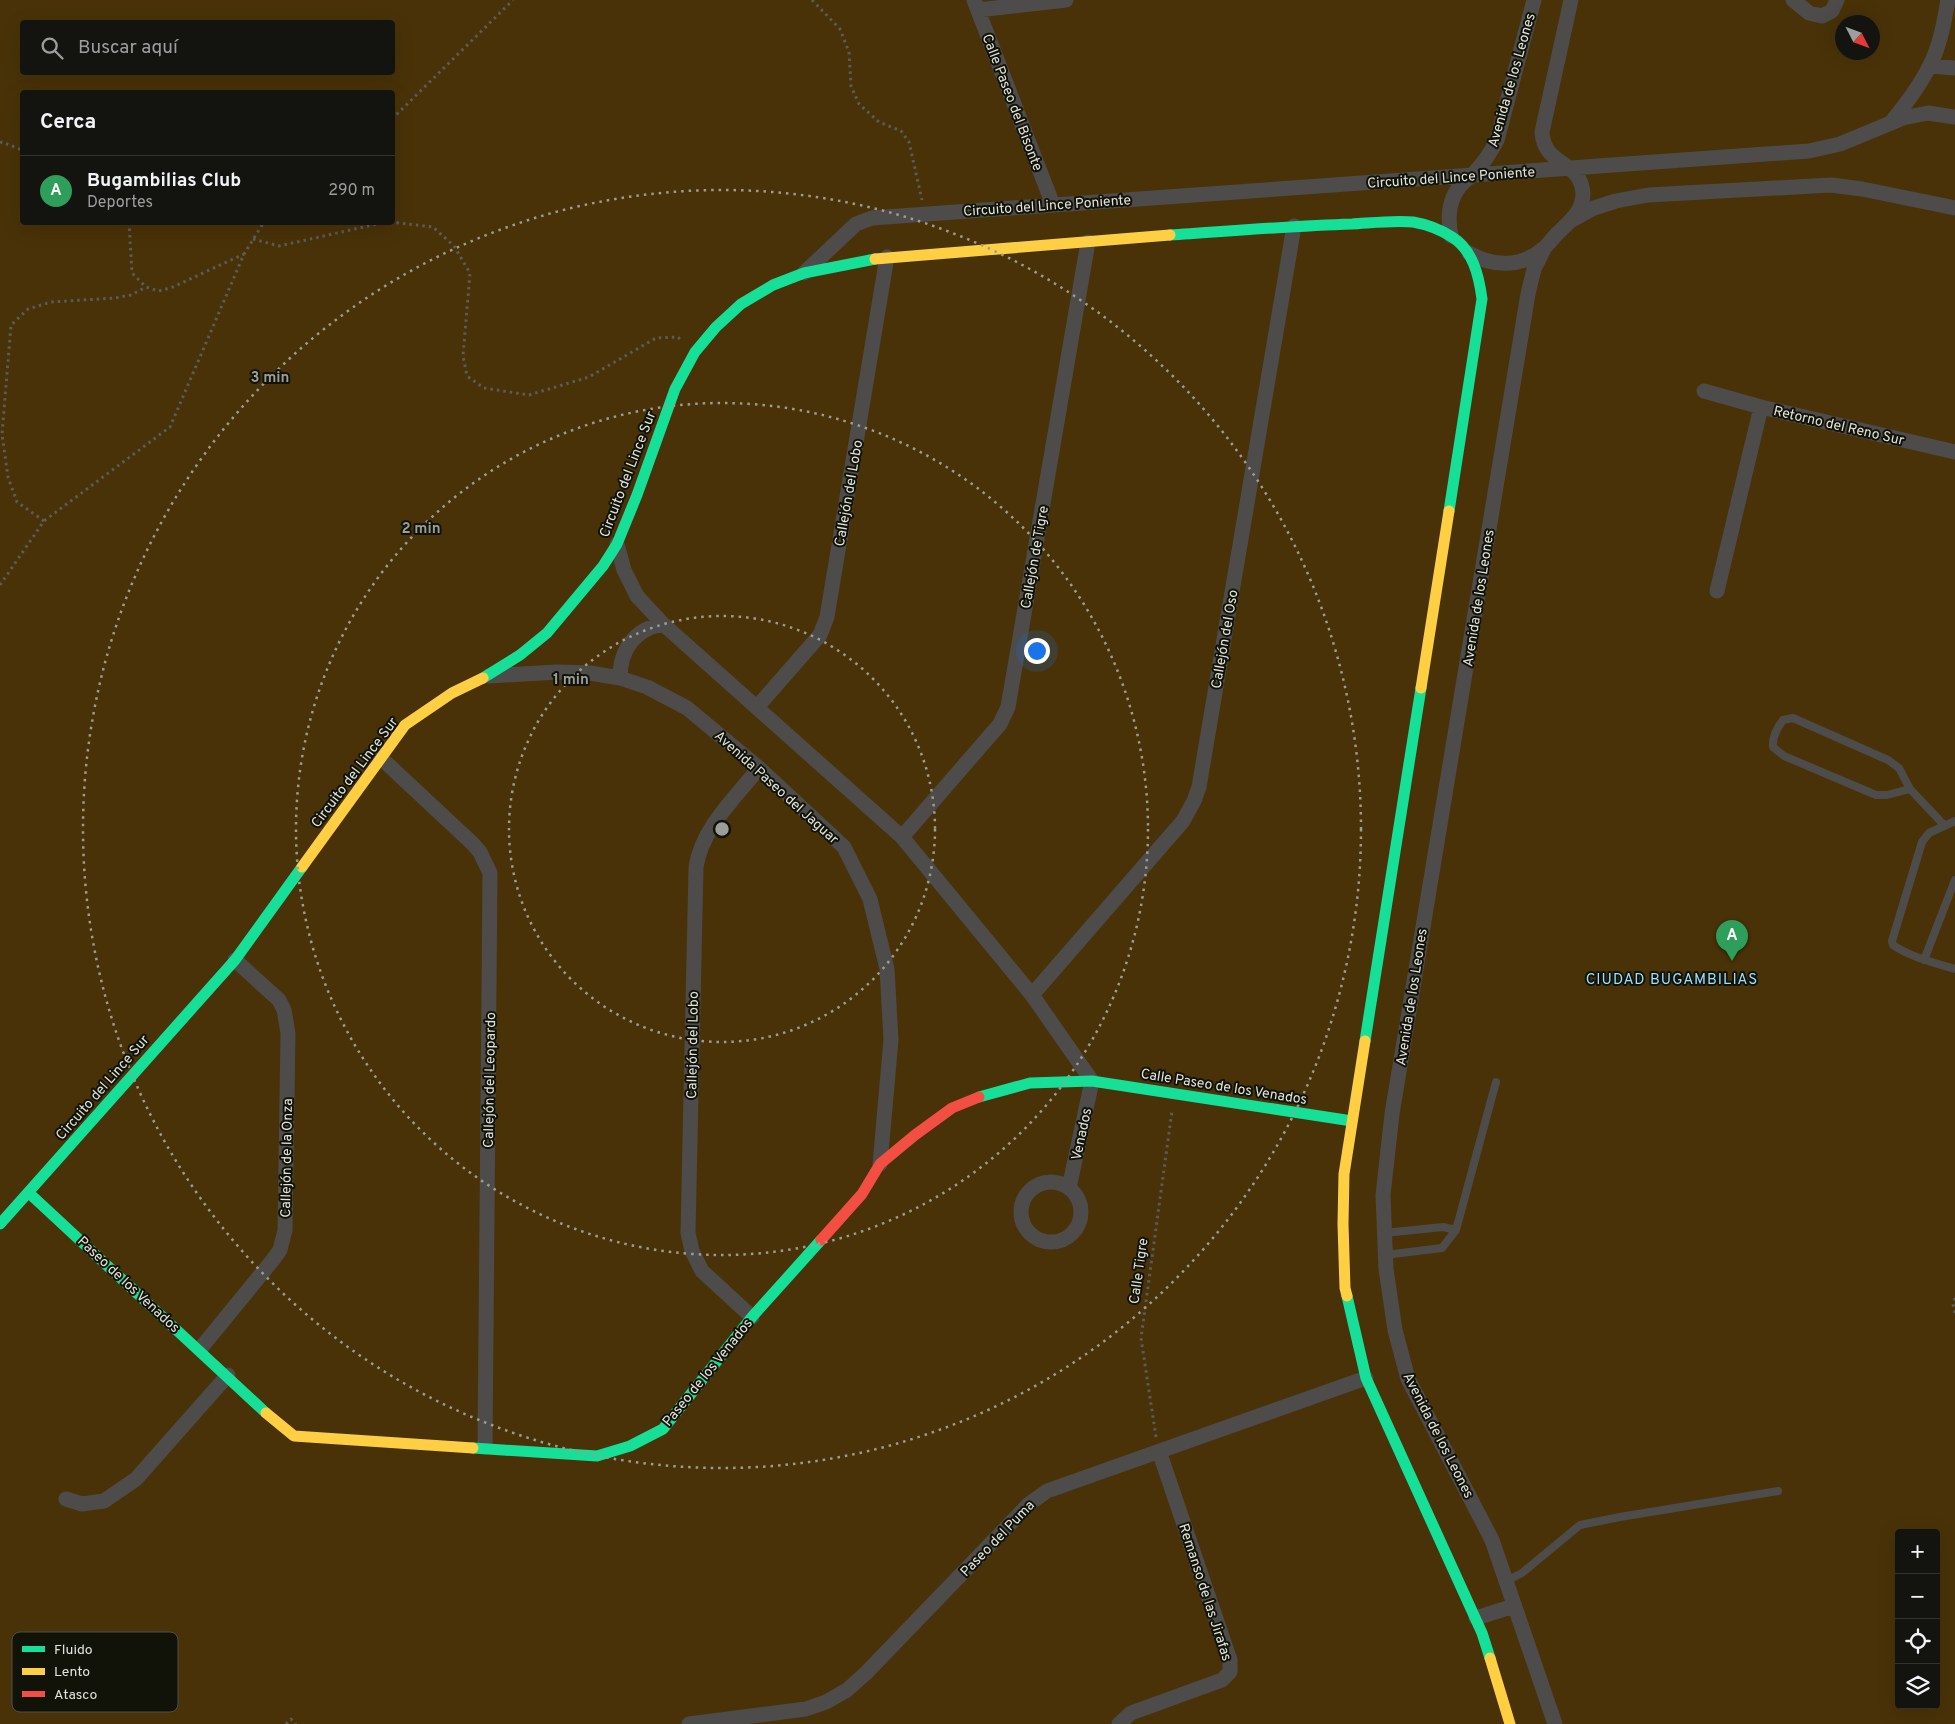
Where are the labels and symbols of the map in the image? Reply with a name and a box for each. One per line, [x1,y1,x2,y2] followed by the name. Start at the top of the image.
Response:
[1485,11,1540,149] street label: Avenida de los Leones
[1835,15,1880,60] north arrow
[978,32,1046,173] street label: Calle Paseo del Bisonte
[1367,164,1536,193] street label: Circuito del Lince Poniente
[963,192,1132,221] street label: Circuito del Lince Poniente
[250,369,290,388] text: 3 min
[1772,403,1906,450] street label: Retorno del Reno Sur
[596,409,661,540] street label: Circuito del Lince Sur
[832,439,867,548] street label: Callejón del Lobo
[1018,504,1053,610] street label: Callejón de Tigre
[401,520,441,539] text: 2 min
[1460,528,1499,668] street label: Avenida de los Leones
[1208,588,1243,690] street label: Callejón del Oso
[1024,638,1050,664] your location
[553,671,589,690] text: 1 min
[308,714,403,831] street label: Circuito del Lince Sur
[710,728,842,849] street label: Avenida Paseo del Jaguar
[713,820,731,838] centre of rings
[1716,920,1748,961] pin: A
[1393,927,1432,1067] street label: Avenida de los Leones
[1586,971,1758,990] district label: CIUDAD BUGAMBILIAS
[684,991,703,1099] street label: Callejón del Lobo
[481,1012,500,1148] street label: Callejón del Leopardo
[53,1031,154,1144] street label: Circuito del Lince Sur
[1139,1066,1308,1109] street label: Calle Paseo de los Venados
[278,1098,297,1218] street label: Callejón de la Onza
[1069,1107,1096,1162] street label: Venados
[73,1233,183,1337] street label: Paseo de los Venados
[1126,1237,1153,1305] street label: Calle Tigre
[660,1316,757,1430] street label: Paseo de los Venados
[1399,1370,1477,1501] street label: Avenida de los Leones
[957,1497,1039,1581] street label: Paseo del Puma
[1174,1522,1235,1663] street label: Remanso de las Jirafas
[12,1632,178,1712] legend
[54,1642,93,1659] text: Fluido
[54,1664,90,1681] text: Lento
[54,1687,97,1704] text: Atasco

